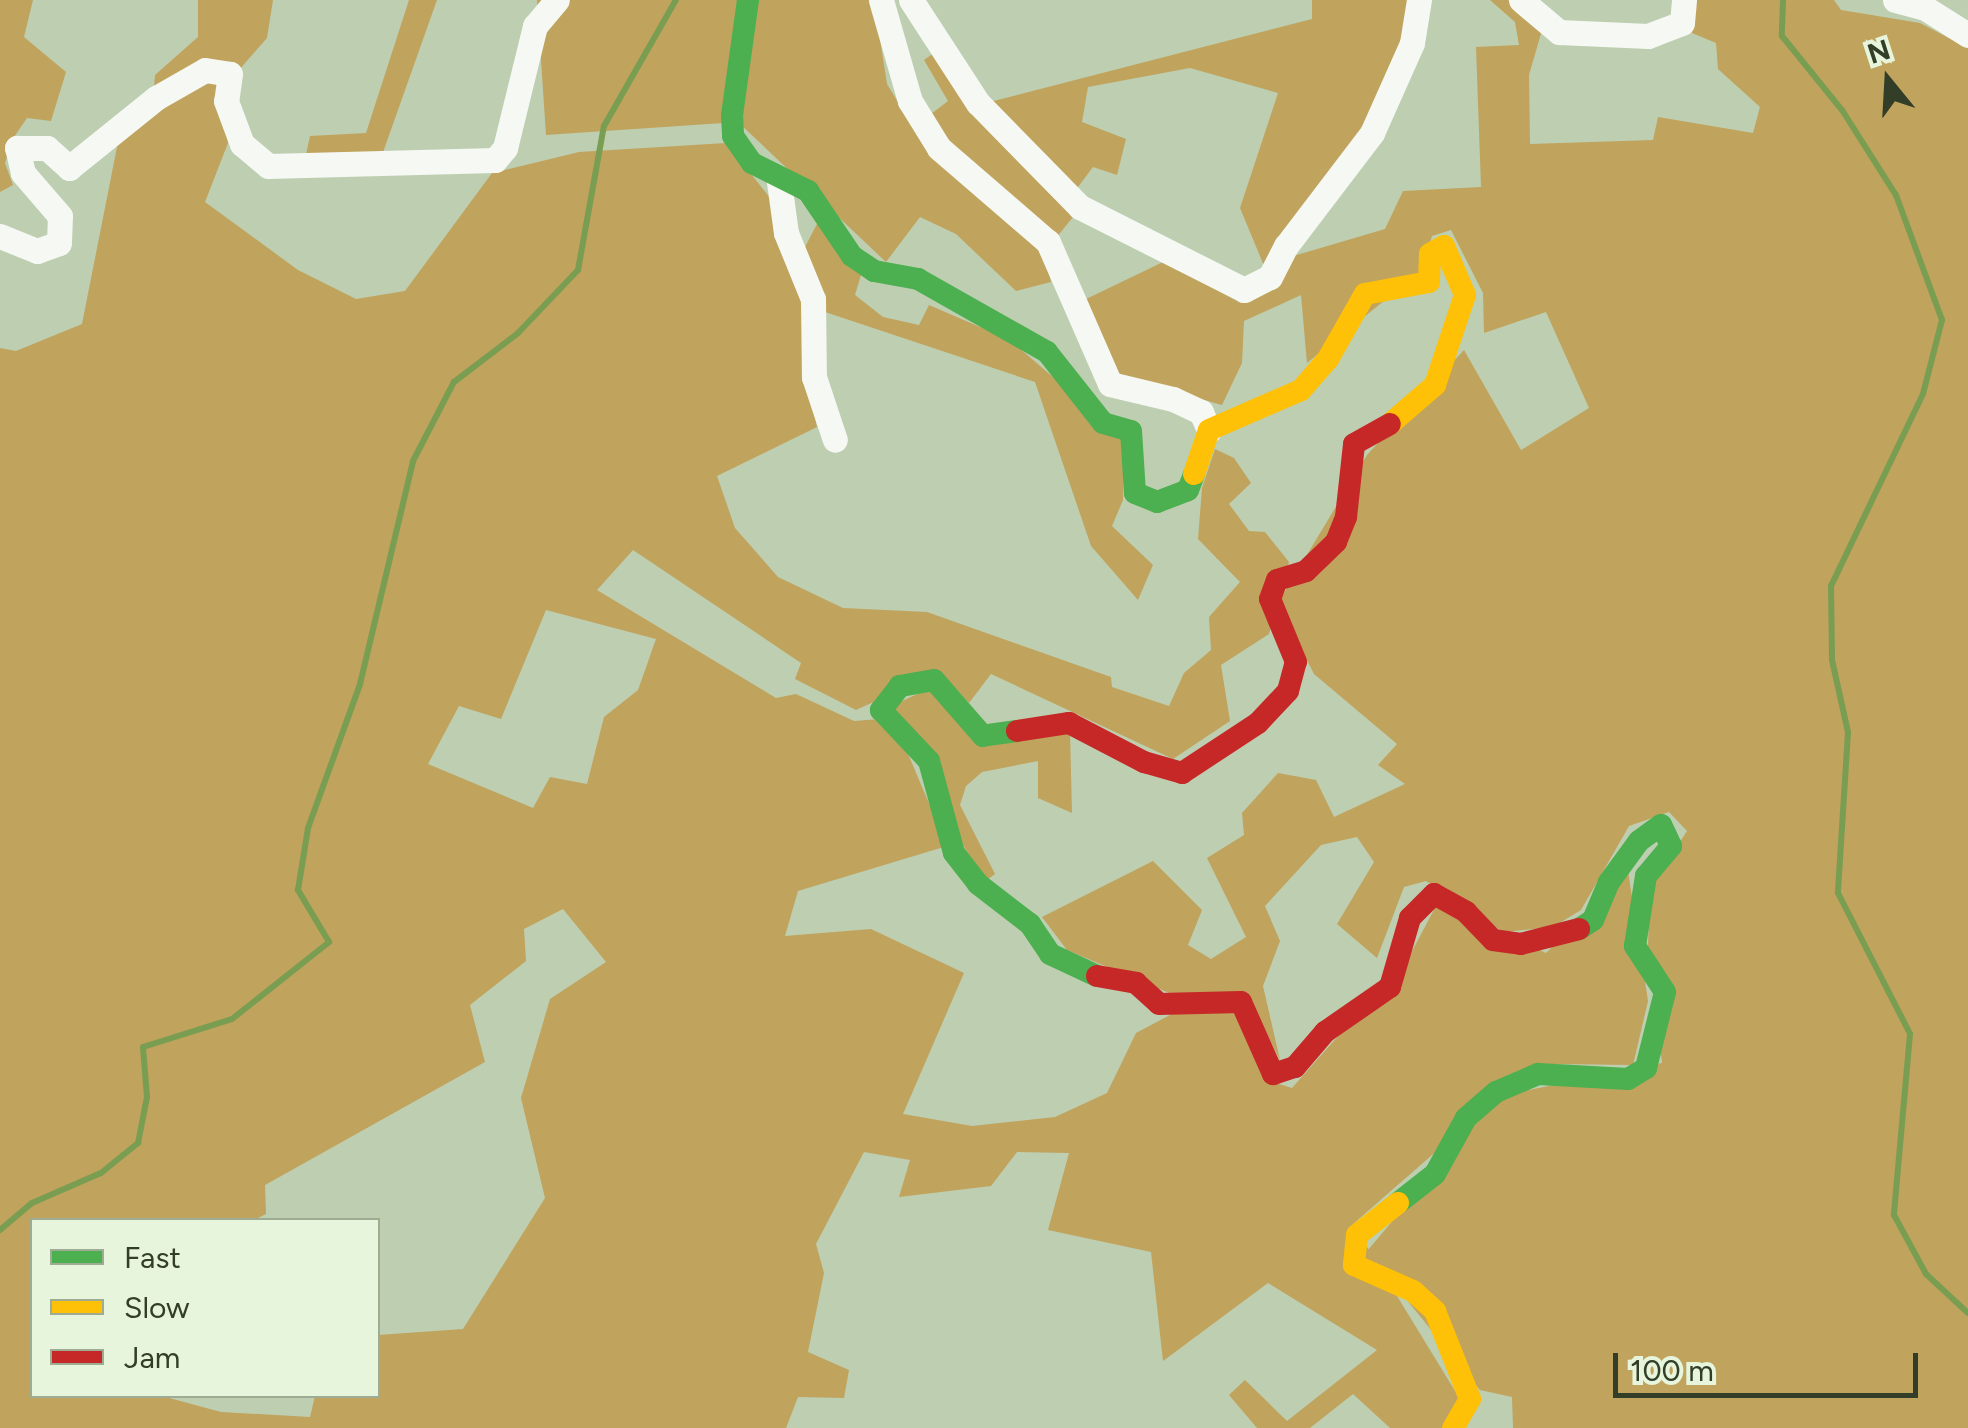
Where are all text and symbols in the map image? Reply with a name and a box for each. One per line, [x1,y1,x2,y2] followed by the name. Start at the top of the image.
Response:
[1838,30,1938,130] north arrow
[1863,32,1894,71] text: N
[30,1218,380,1398] legend
[124,1239,181,1276] text: Fast
[124,1289,190,1326] text: Slow
[1618,1333,1923,1395] scale bar
[124,1339,180,1376] text: Jam
[1630,1352,1714,1389] text: 100 m

